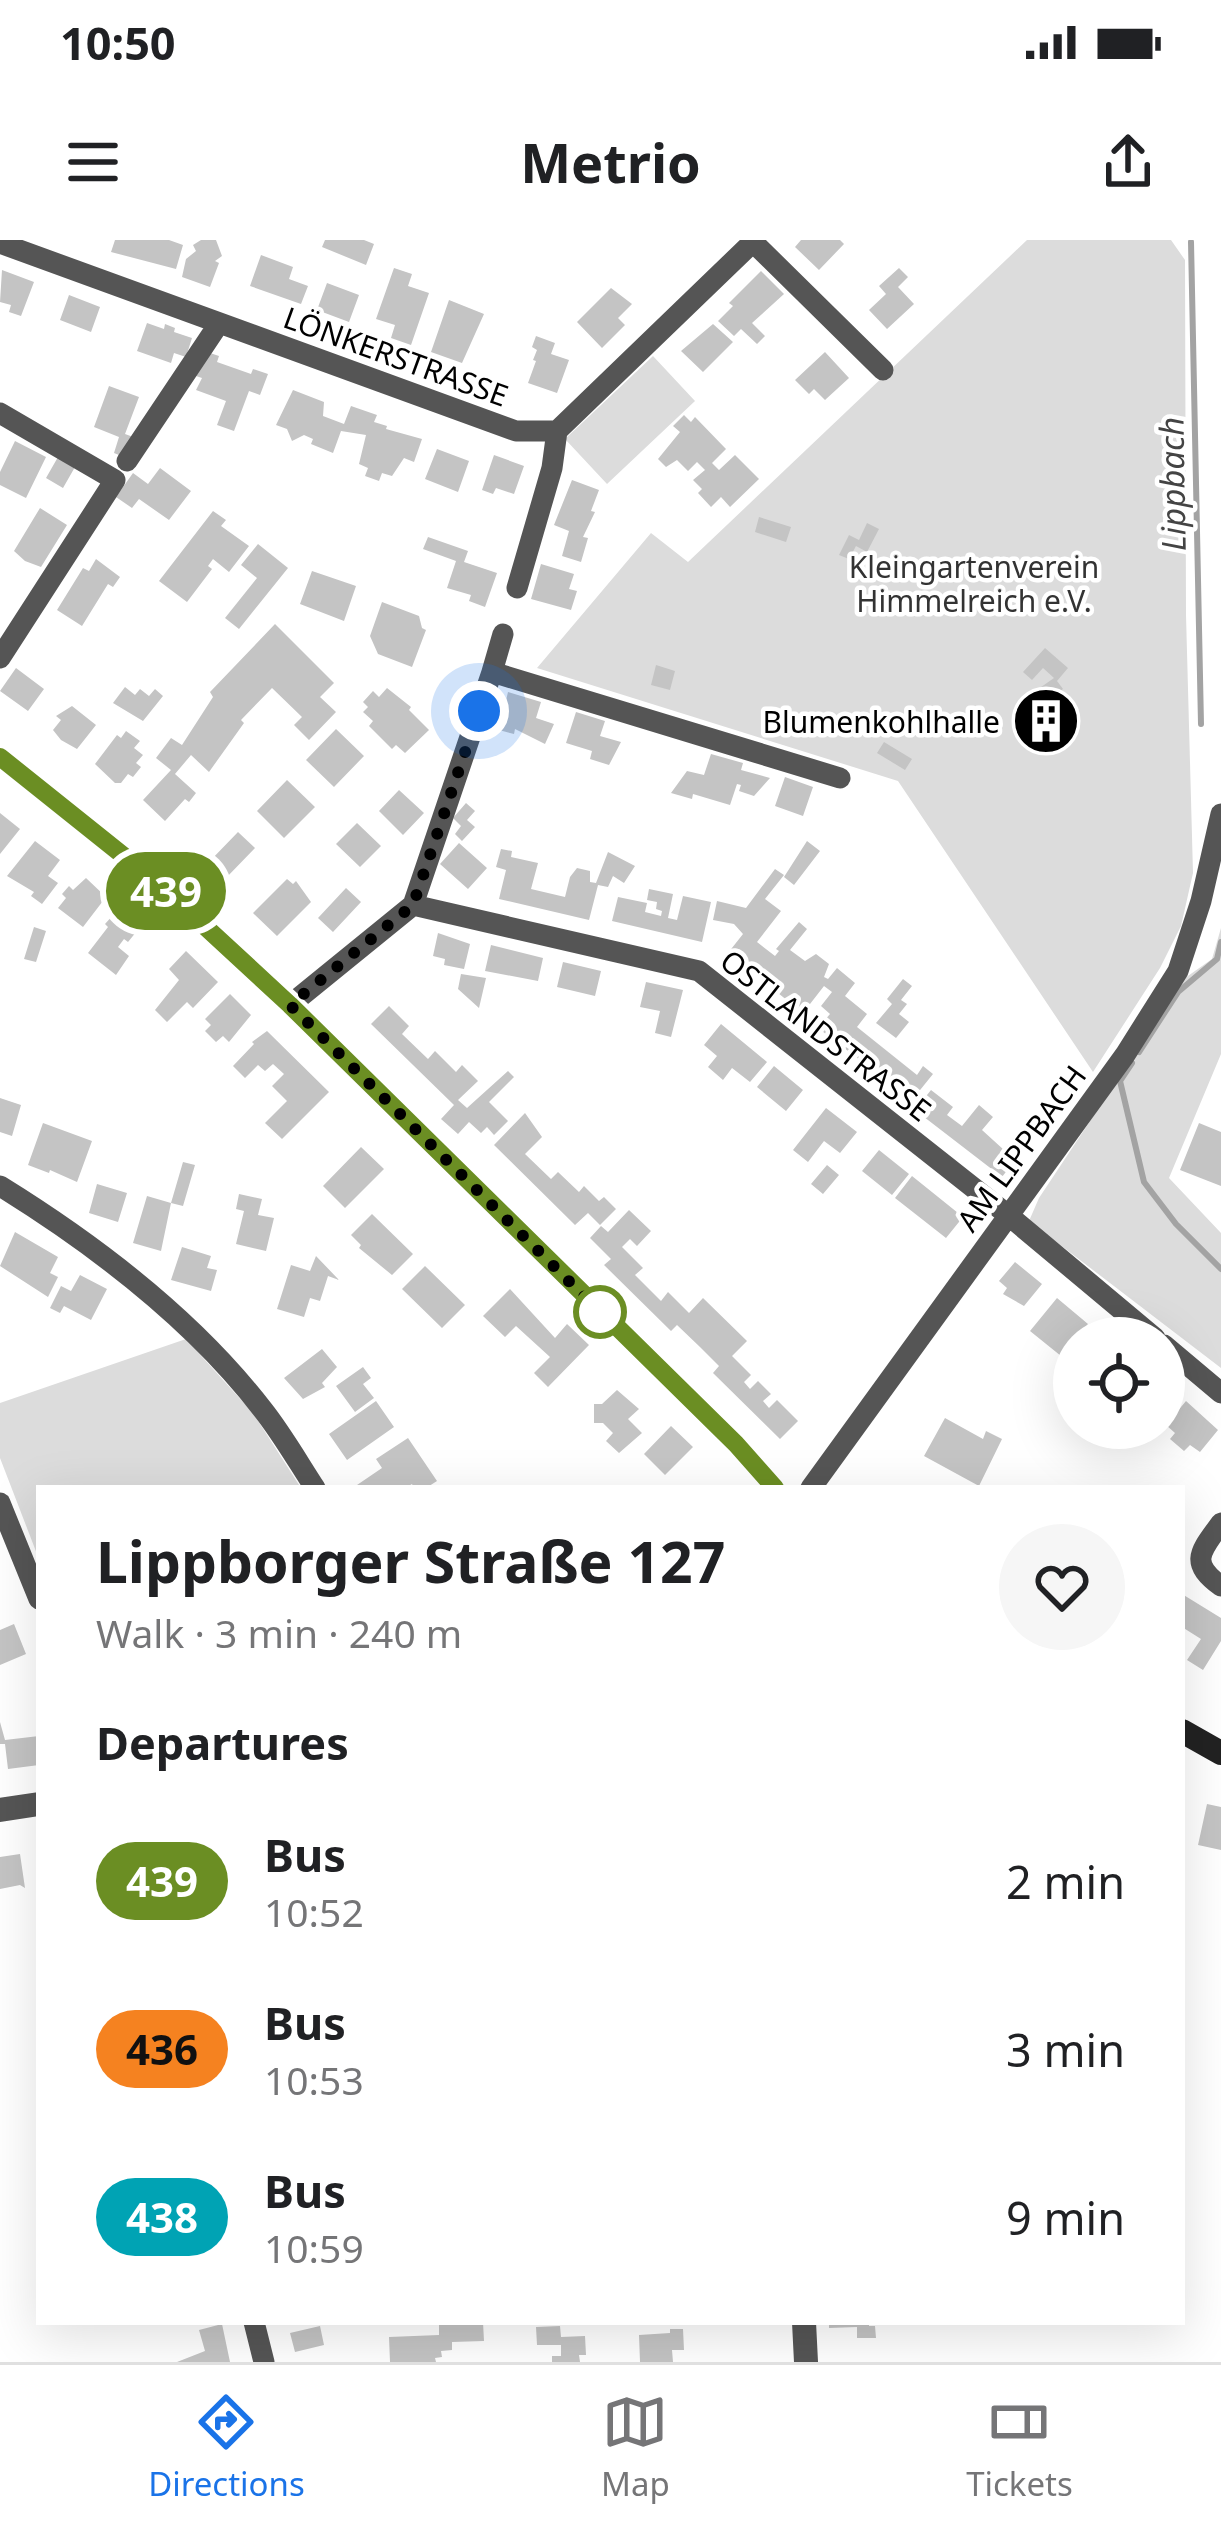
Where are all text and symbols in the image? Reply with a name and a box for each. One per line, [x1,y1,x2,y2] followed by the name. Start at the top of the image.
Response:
[60,12,176,73] text: 10:50
[520,125,701,199] text: Metrio
[60,129,126,195] icon: menu
[1095,129,1161,195] icon: share
[278,296,514,416] street label: LÖNKERSTRASSE
[1148,416,1196,552] water label: Lippbach
[849,546,1099,621] park label: Kleingartenverein Himmelreich e.V.
[449,681,509,741] your location
[1011,686,1081,756] building icon: Blumenkohlhalle
[762,701,1000,742] place label: Blumenkohlhalle
[97,852,235,930] line badge: 439
[130,862,202,919] text: 439
[712,940,940,1130] street label: OSTLANDSTRASSE
[947,1057,1095,1239] street label: AM LIPPBACH
[575,1287,625,1337] unlabelled marker
[1053,1317,1185,1449] map controls
[1053,1317,1185,1449] button: locate
[96,1522,725,1600] text: Lippborger Straße 127
[999,1524,1125,1650] button: heart
[96,1606,462,1659] text: Walk · 3 min · 240 m
[96,1712,349,1773] text: Departures
[264,1824,346,1885] text: Bus
[1006,1851,1125,1912] text: 2 min
[126,1852,198,1909] text: 439
[264,1885,364,1938] text: 10:52
[264,1992,346,2053] text: Bus
[1006,2019,1125,2080] text: 3 min
[126,2020,198,2077] text: 436
[264,2053,364,2106] text: 10:53
[264,2160,346,2221] text: Bus
[1006,2187,1125,2248] text: 9 min
[126,2188,198,2245] text: 438
[264,2221,364,2274] text: 10:59
[148,2389,305,2506] tab: Directions
[601,2389,670,2506] tab: Map
[966,2389,1073,2506] tab: Tickets

